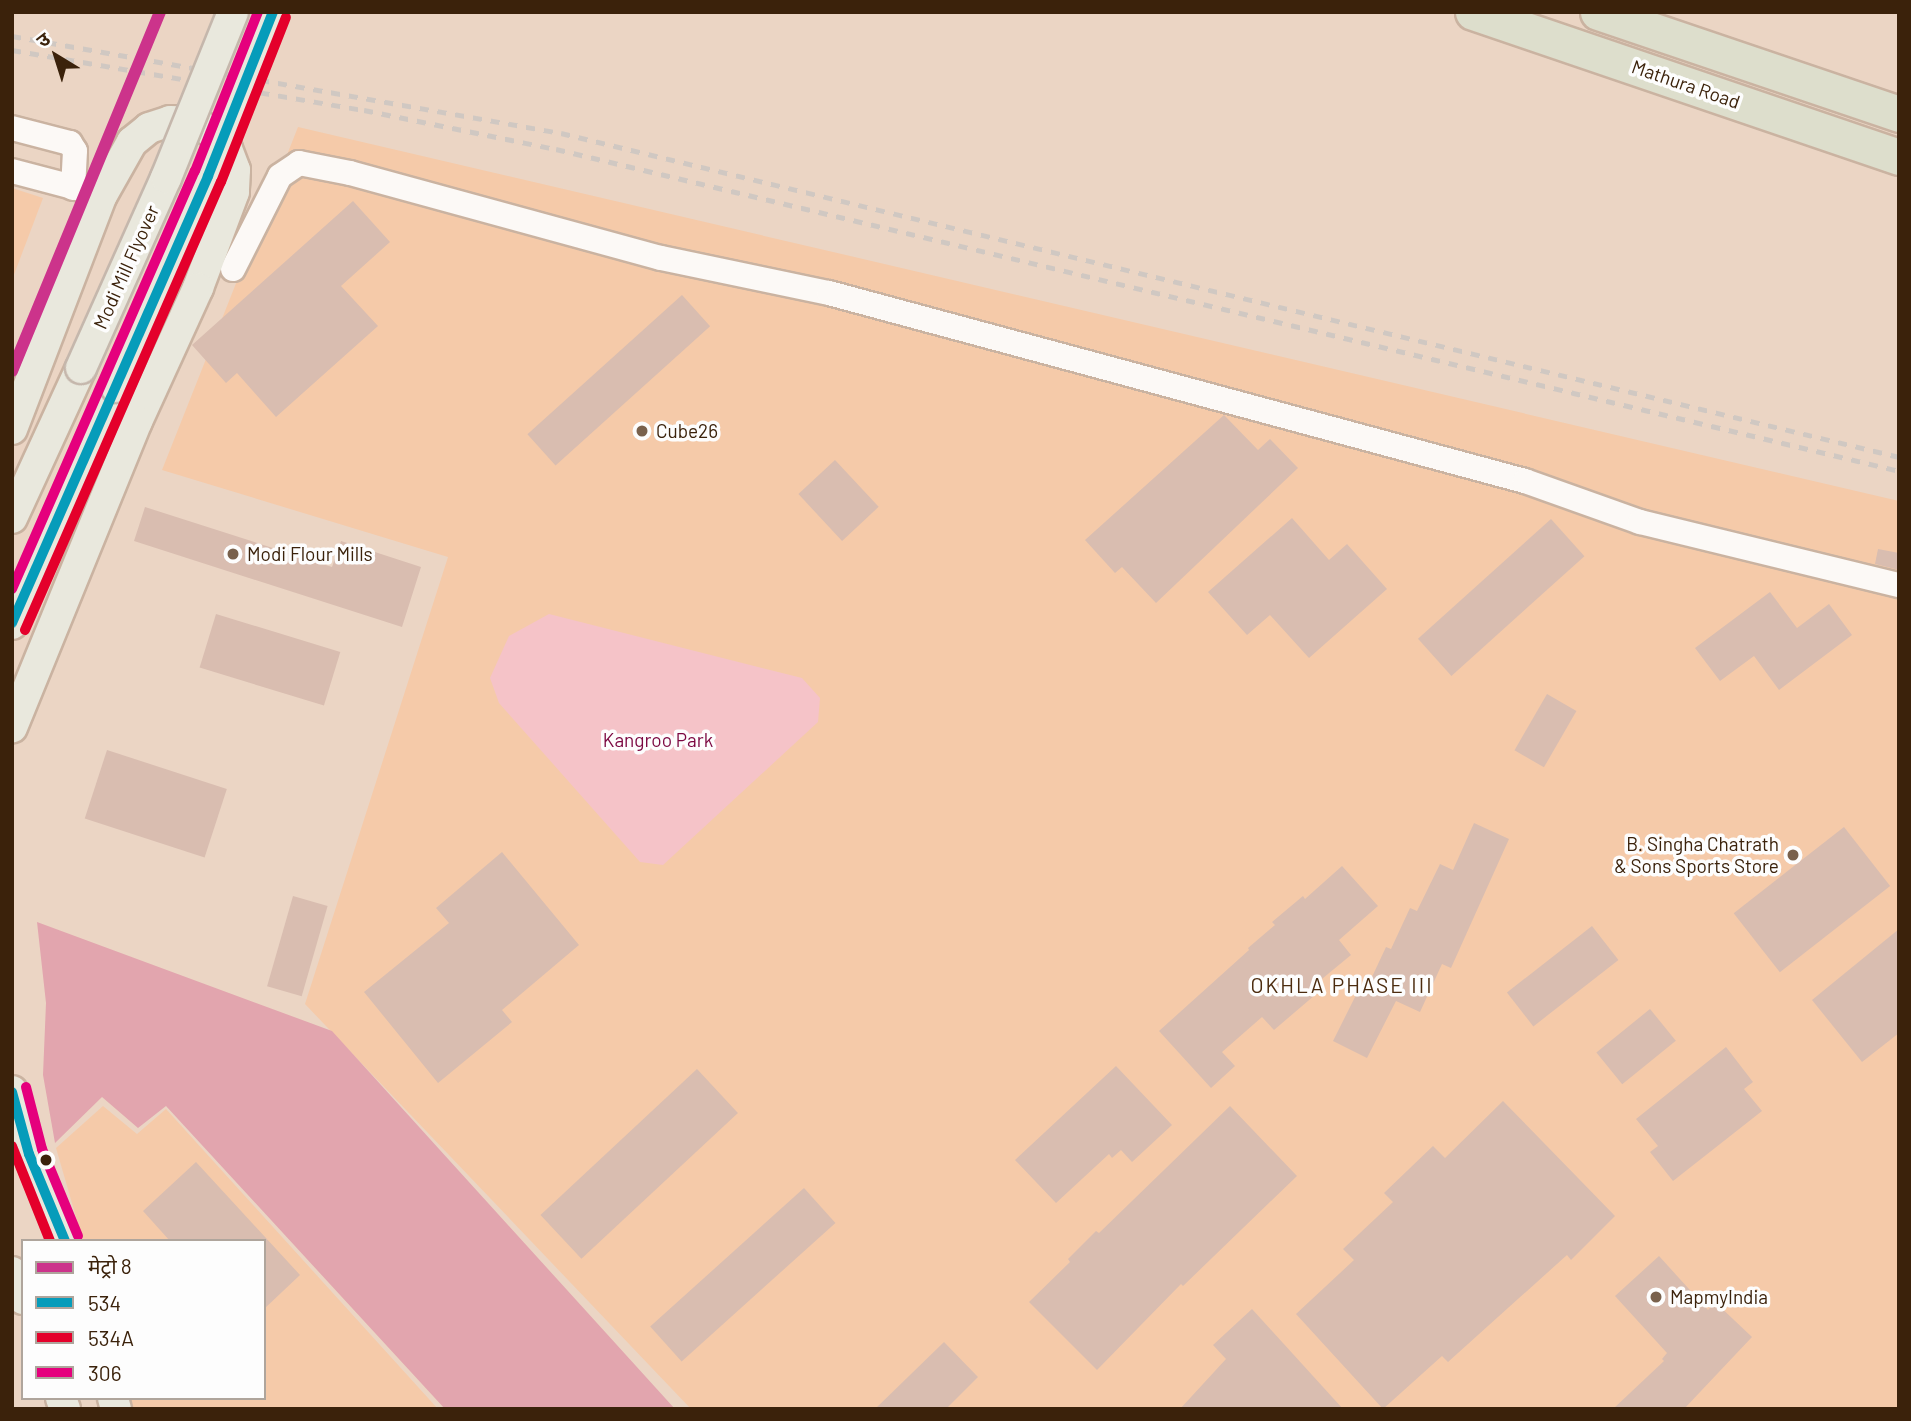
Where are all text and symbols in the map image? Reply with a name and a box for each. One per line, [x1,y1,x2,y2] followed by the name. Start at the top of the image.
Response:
[21,21,91,91] north arrow
[31,27,54,52] text: उ
[1629,55,1743,113] street label: Mathura Road
[88,201,164,333] street label: Modi Mill Flyover
[656,420,718,442] place label: Cube26
[634,423,650,439] marker: Cube26
[247,543,373,565] place label: Modi Flour Mills
[225,546,241,562] marker: Modi Flour Mills
[603,729,713,751] park label: Kangroo Park
[1614,833,1779,877] place label: B. Singha Chatrath & Sons Sports Store
[1785,847,1801,863] marker: B. Singha Chatrath & Sons Sports Store
[1252,972,1432,998] district label: OKHLA PHASE III
[39,1153,53,1167] unlabelled marker
[21,1239,266,1400] legend
[88,1253,132,1278] text: मेट्रो 8
[1670,1286,1768,1308] place label: MapmyIndia
[1648,1289,1664,1305] marker: MapmyIndia
[88,1290,121,1315] text: 534
[88,1325,134,1350] text: 534A
[88,1360,122,1385] text: 306

